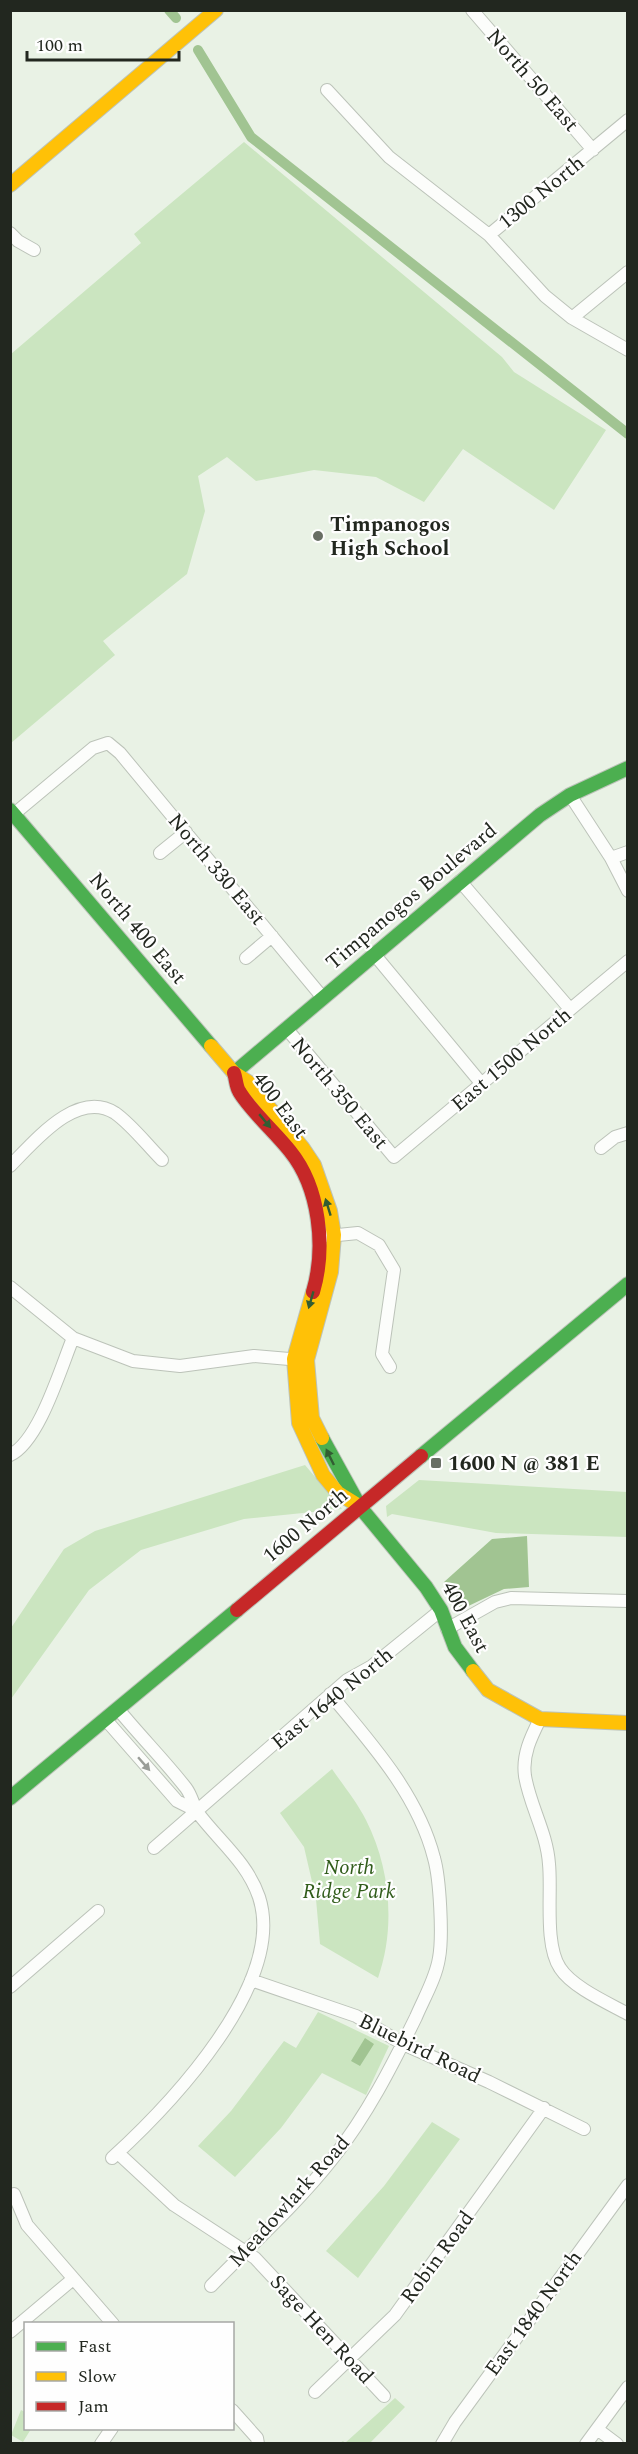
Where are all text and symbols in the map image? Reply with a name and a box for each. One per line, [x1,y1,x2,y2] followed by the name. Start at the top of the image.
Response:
[478,22,586,139] street label: North 50 East
[27,24,178,62] scale bar
[36,32,83,59] text: 100 m
[491,148,592,238] street label: 1300 North
[330,509,450,565] place label: Timpanogos High School
[311,529,325,543] marker: Timpanogos High School
[160,806,273,933] street label: North 330 East
[319,815,504,978] street label: Timpanogos Boulevard
[81,865,194,992] street label: North 400 East
[444,1000,579,1120] street label: East 1500 North
[283,1030,396,1157] street label: North 350 East
[244,1065,316,1146] street label: 400 East
[258,1113,271,1128] one-way arrow
[323,1198,332,1216] one-way arrow
[306,1291,315,1309] one-way arrow
[326,1448,335,1465] one-way arrow
[448,1448,600,1480] place label: 1600 N @ 381 E
[429,1456,443,1470] marker: 1600 N @ 381 E
[256,1480,356,1571] street label: 1600 North
[433,1576,497,1659] street label: 400 East
[265,1639,401,1758] street label: East 1640 North
[137,1756,150,1771] one-way arrow
[302,1852,396,1908] park label: North Ridge Park
[353,2005,486,2092] street label: Bluebird Road
[221,2128,358,2275] street label: Meadowlark Road
[393,2204,483,2311] street label: Robin Road
[477,2244,591,2383] street label: East 1840 North
[262,2267,381,2392] street label: Sage Hen Road
[24,2322,234,2430] legend
[78,2333,111,2360] text: Fast
[78,2363,117,2390] text: Slow
[78,2393,109,2420] text: Jam

